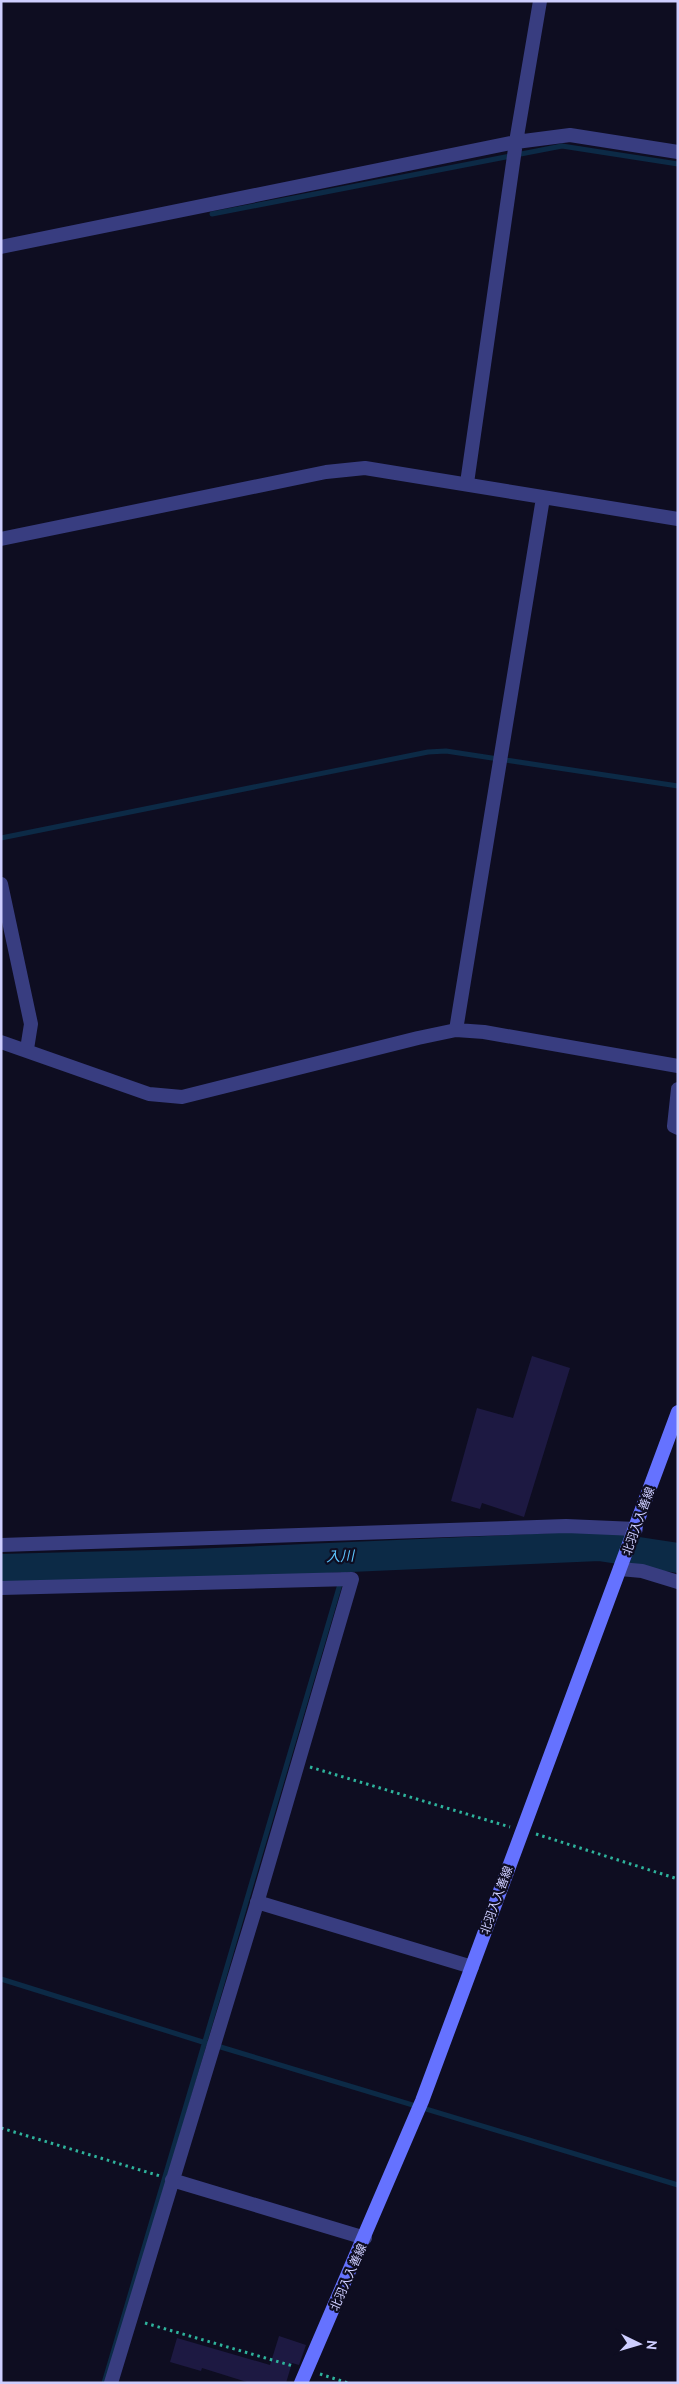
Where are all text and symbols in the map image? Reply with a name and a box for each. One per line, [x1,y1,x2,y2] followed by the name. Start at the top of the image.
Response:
[619,1485,657,1557] street label: 北羽入入善線
[326,1546,356,1565] water label: 入川
[477,1864,515,1936] street label: 北羽入入善線
[327,2241,369,2313] street label: 北羽入入善線
[614,2319,664,2369] north arrow
[643,2340,661,2351] text: N

